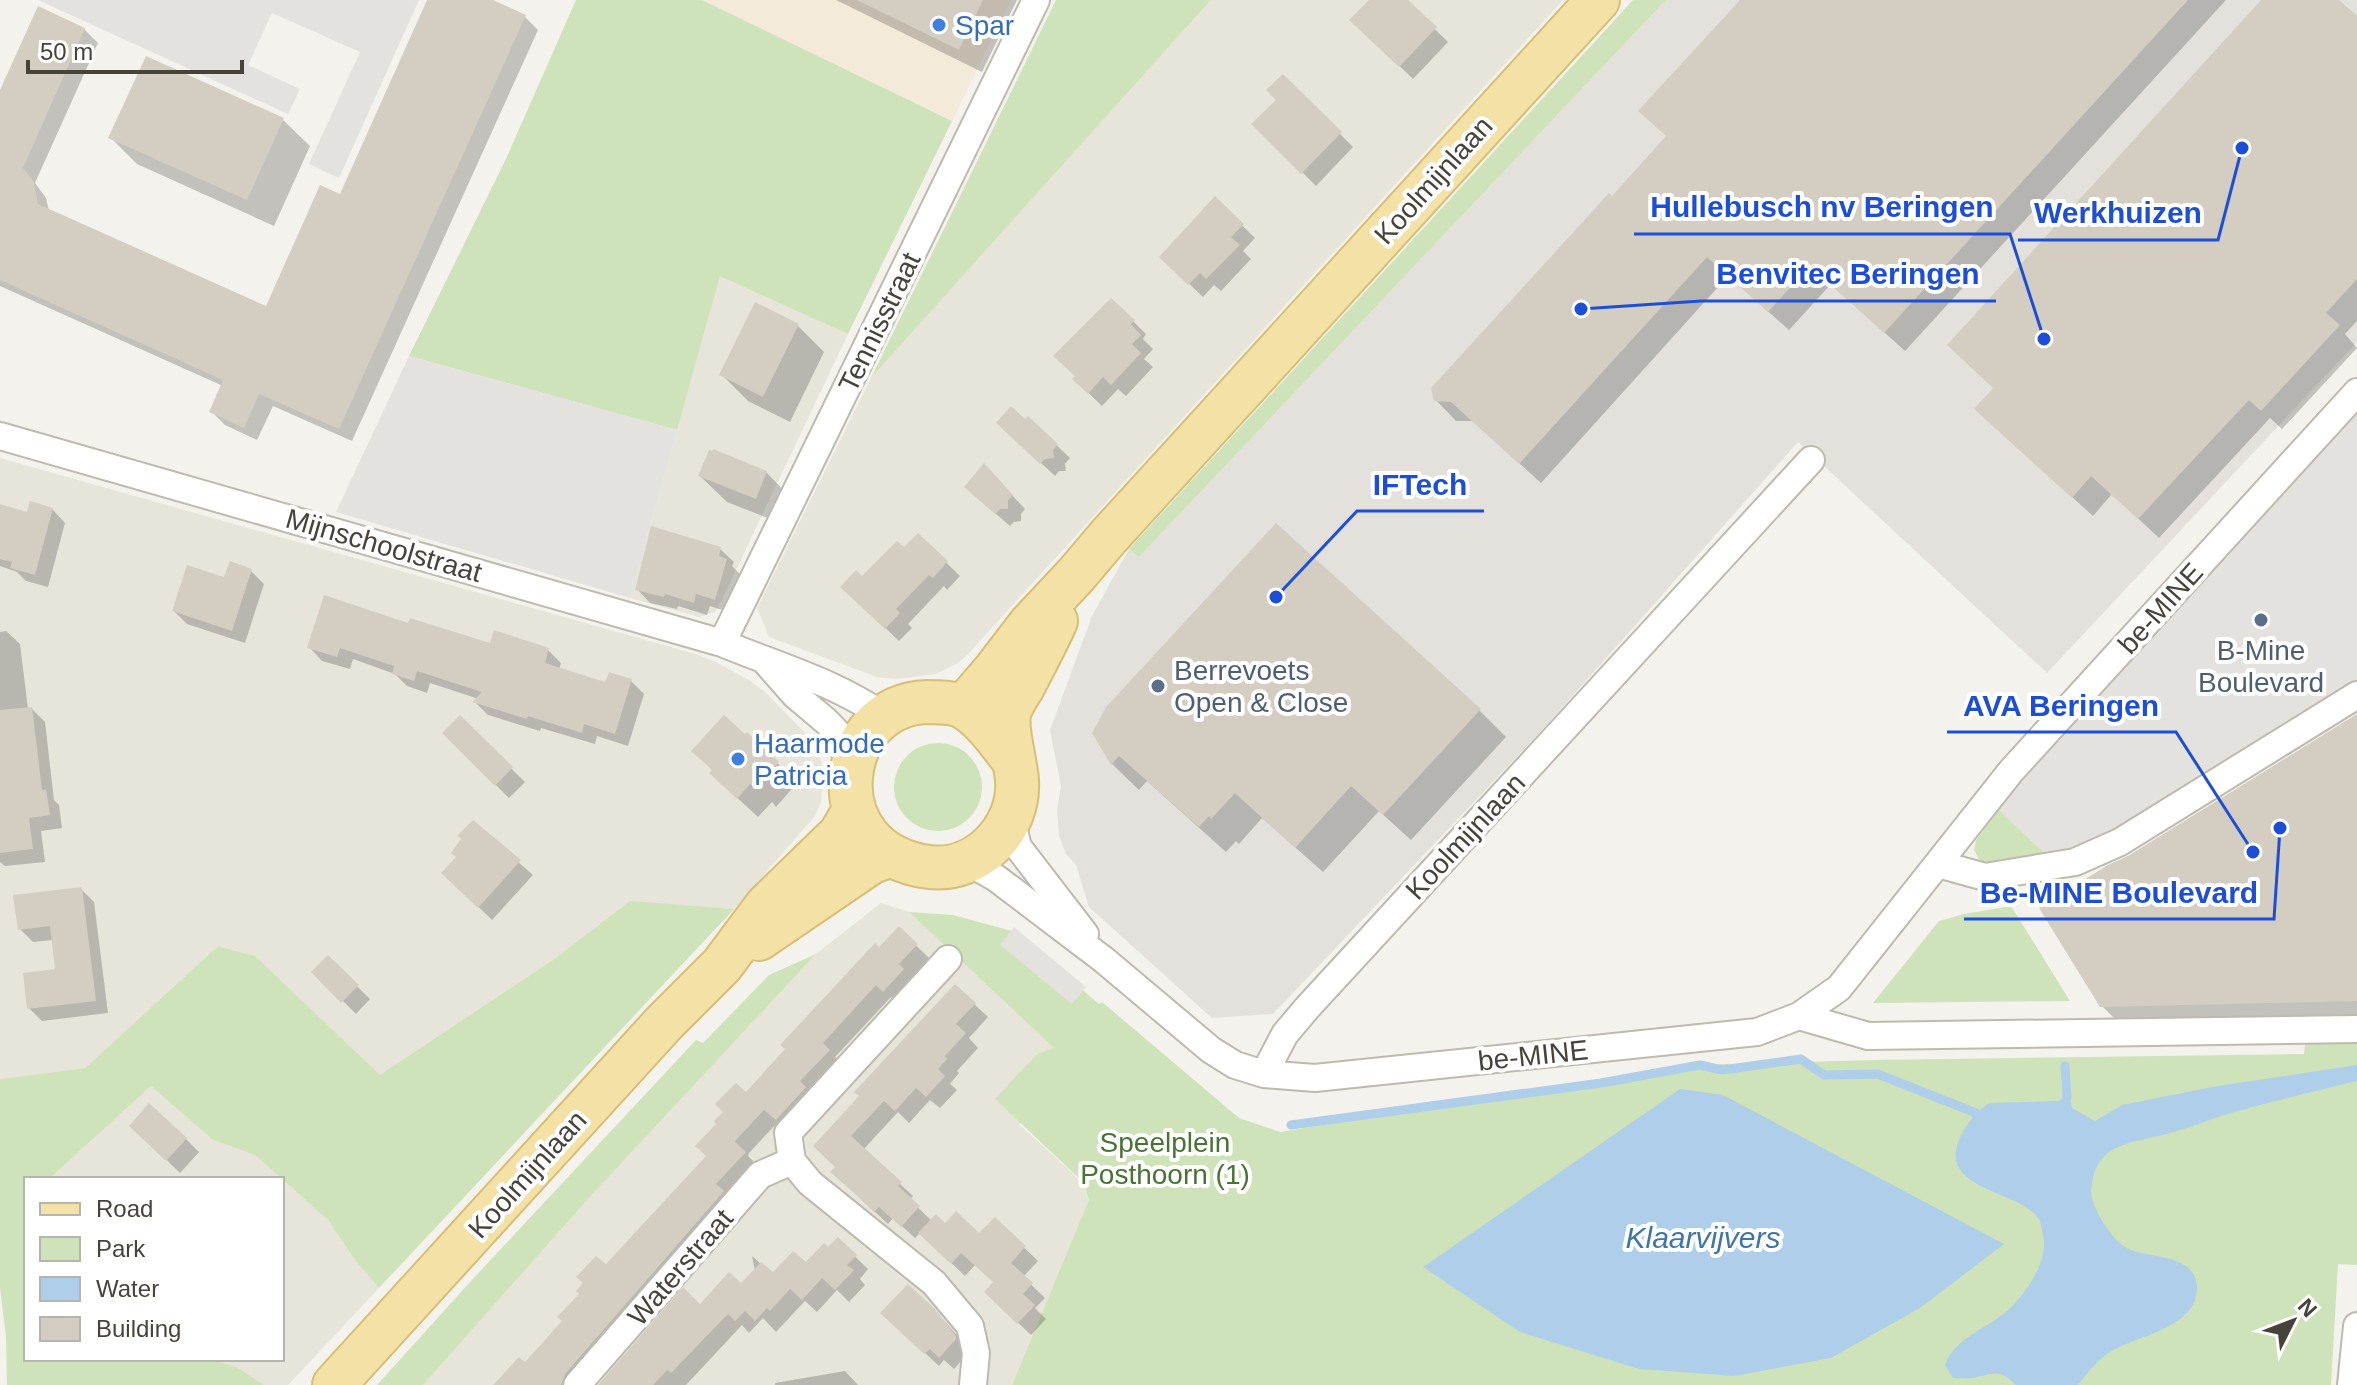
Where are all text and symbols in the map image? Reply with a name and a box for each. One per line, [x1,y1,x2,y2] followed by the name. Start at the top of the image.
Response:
[955,10,1014,41] place label: Spar
[930,16,948,34] marker: Spar
[28,24,242,74] scale bar
[40,38,93,65] text: 50 m
[1368,110,1499,250] street label: Koolmijnlaan
[1634,180,2010,234] callout: Hullebusch nv Beringen
[2018,186,2218,240] callout: Werkhuizen
[1650,190,1994,223] text: Hullebusch nv Beringen
[2034,196,2202,229] text: Werkhuizen
[832,247,927,397] street label: Tennisstraat
[1701,247,1996,301] callout: Benvitec Beringen
[1716,257,1980,290] text: Benvitec Beringen
[1357,457,1484,511] callout: IFTech
[1373,468,1467,501] text: IFTech
[282,503,486,588] street label: Mijnschoolstraat
[2112,557,2209,660] street label: be-MINE
[2252,611,2270,629] marker: B-Mine Boulevard
[2198,635,2324,698] place label: B-Mine Boulevard
[1174,655,1348,718] place label: Berrevoets Open & Close
[1149,677,1167,695] marker: Berrevoets Open & Close
[1947,678,2176,732] callout: AVA Beringen
[1963,689,2159,722] text: AVA Beringen
[754,728,885,791] place label: Haarmode Patricia
[729,750,747,768] marker: Haarmode Patricia
[1399,767,1531,906] street label: Koolmijnlaan
[1964,865,2274,919] callout: Be-MINE Boulevard
[1980,876,2258,909] text: Be-MINE Boulevard
[1477,1034,1590,1077] street label: be-MINE
[462,1104,593,1244] street label: Koolmijnlaan
[1080,1127,1250,1190] park label: Speelplein Posthoorn (1)
[24,1177,284,1361] legend
[96,1195,153,1222] text: Road
[622,1203,739,1332] street label: Waterstraat
[1625,1221,1781,1254] water label: Klaarvijvers
[96,1235,146,1262] text: Park
[96,1275,159,1302] text: Water
[2253,1281,2333,1361] north arrow
[2293,1294,2322,1322] text: N
[96,1315,181,1342] text: Building

